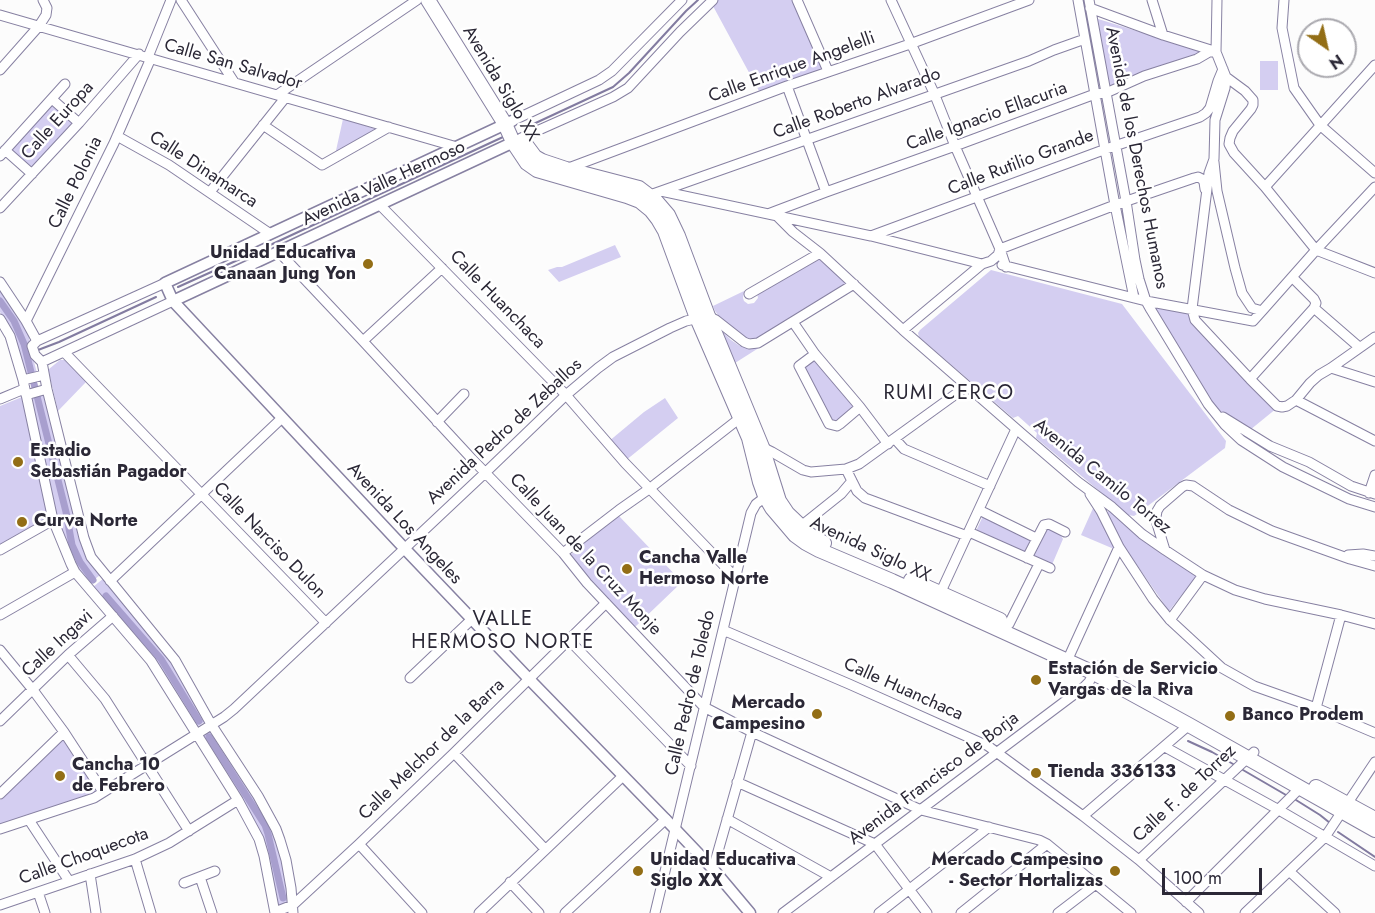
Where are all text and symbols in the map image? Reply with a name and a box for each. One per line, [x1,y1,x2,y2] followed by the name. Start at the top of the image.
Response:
[1297,18,1357,78] north arrow
[457,23,543,145] street label: Avenida Siglo XX
[1100,25,1172,291] street label: Avenida de los Derechos Humanos
[706,28,878,108] street label: Calle Enrique Angelelli
[161,35,305,95] street label: Calle San Salvador
[1325,49,1348,75] text: N
[770,64,944,144] street label: Calle Roberto Alvarado
[17,77,99,165] street label: Calle Europa
[904,78,1070,156] street label: Calle Ignacio Ellacuria
[945,125,1097,201] street label: Calle Rutilio Grande
[145,127,261,213] street label: Calle Dinamarca
[44,133,108,233] street label: Calle Polonia
[299,137,469,231] street label: Avenida Valle Hermoso
[210,243,356,286] place label: Unidad Educativa Canaan Jung Yon
[445,246,549,354] street label: Calle Huanchaca
[361,257,375,271] marker: Unidad Educativa Canaan Jung Yon
[423,355,587,509] street label: Avenida Pedro de Zeballos
[883,382,1015,406] district label: RUMI CERCO
[1029,415,1175,539] street label: Avenida Camilo Torrez
[30,441,187,484] place label: Estadio Sebastián Pagador
[11,455,25,469] marker: Estadio Sebastián Pagador
[342,459,466,589] street label: Avenida Los Angeles
[504,470,666,640] street label: Calle Juan de la Cruz Monje
[208,478,330,604] street label: Calle Narciso Dulon
[34,511,138,533] place label: Curva Norte
[806,513,934,587] street label: Avenida Siglo XX
[15,515,29,529] marker: Curva Norte
[639,548,769,590] place label: Cancha Valle Hermoso Norte
[620,562,634,576] marker: Cancha Valle Hermoso Norte
[18,606,98,682] street label: Calle Ingavi
[411,608,595,655] district label: VALLE HERMOSO NORTE
[661,608,721,778] street label: Calle Pedro de Toledo
[840,654,966,726] street label: Calle Huanchaca
[1048,659,1218,702] place label: Estación de Servicio Vargas de la Riva
[1029,673,1043,687] marker: Estación de Servicio Vargas de la Riva
[355,675,509,825] street label: Calle Melchor de la Barra
[712,693,805,736] place label: Mercado Campesino
[1242,705,1364,727] place label: Banco Prodem
[810,707,824,721] marker: Mercado Campesino
[845,708,1023,850] street label: Avenida Francisco de Borja
[1223,709,1237,723] marker: Banco Prodem
[1129,741,1241,847] street label: Calle F. de Torrez
[72,755,165,798] place label: Cancha 10 de Febrero
[1048,762,1176,784] place label: Tienda 336133
[1029,766,1043,780] marker: Tienda 336133
[53,769,67,783] marker: Cancha 10 de Febrero
[16,824,152,890] street label: Calle Choquecota
[650,850,796,892] place label: Unidad Educativa Siglo XX
[931,850,1103,892] place label: Mercado Campesino - Sector Hortalizas
[1165,856,1266,894] scale bar
[631,864,645,878] marker: Unidad Educativa Siglo XX
[1108,864,1122,878] marker: Mercado Campesino - Sector Hortalizas
[1173,865,1222,891] text: 100 m

